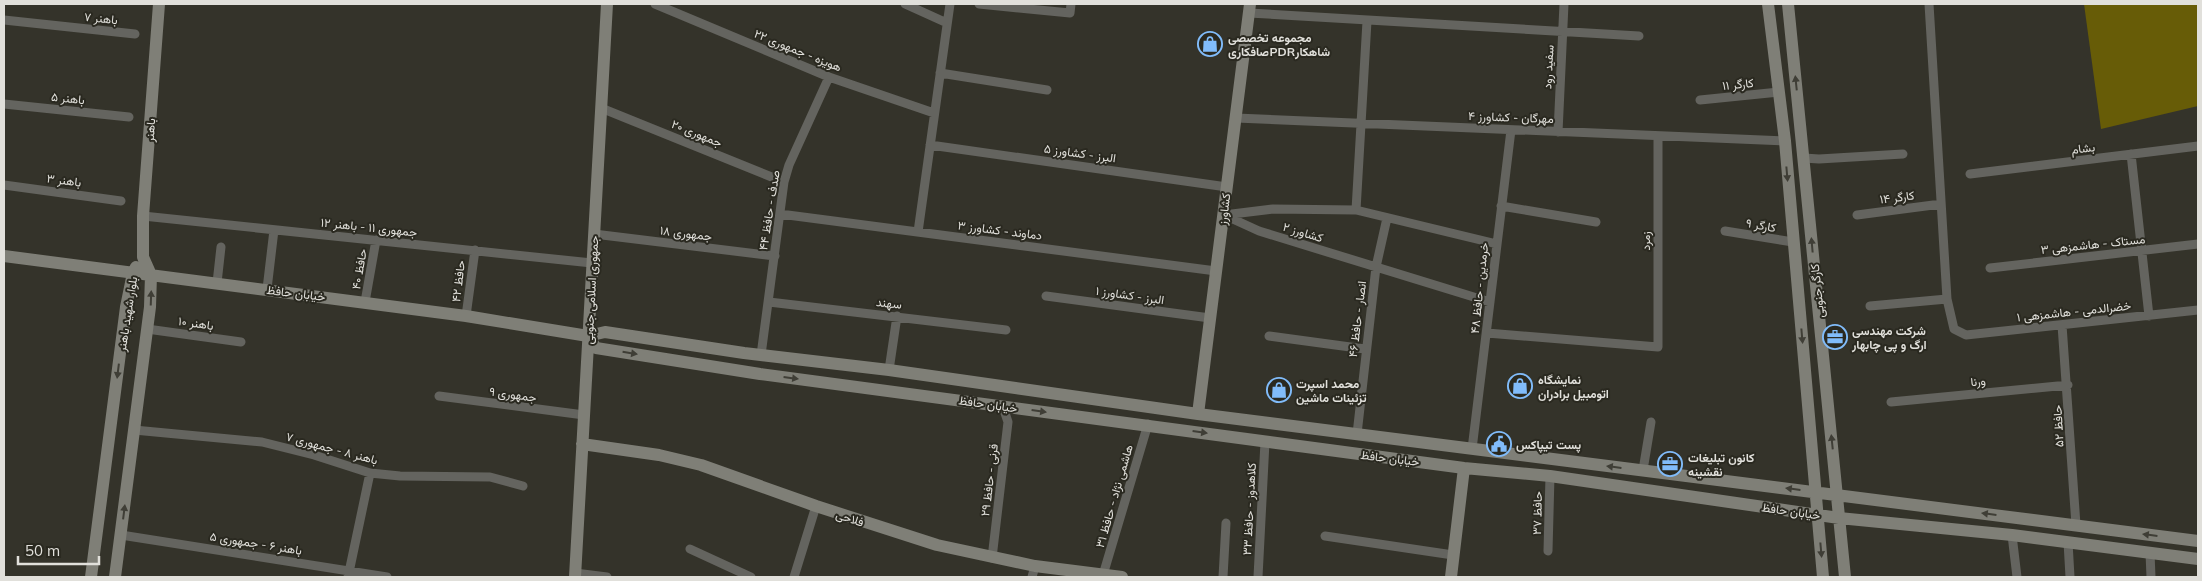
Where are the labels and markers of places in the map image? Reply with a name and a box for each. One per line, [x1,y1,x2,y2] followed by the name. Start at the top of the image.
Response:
[1228,30,1331,60] place label: مجموعه تخصصی صافکاریPDRشاهکار
[1197,31,1223,57] shop icon: مجموعه تخصصی صافکاریPDRشاهکار
[1851,323,1927,353] place label: شرکت مهندسی ارگ و پی چابهار
[1822,324,1848,350] office icon: شرکت مهندسی ارگ و پی چابهار
[1538,372,1609,402] place label: نمایشگاه اتومبیل برادران
[1507,373,1533,399] shop icon: نمایشگاه اتومبیل برادران
[1296,376,1366,406] place label: محمد اسپرت تزئینات ماشین
[1266,377,1292,403] shop icon: محمد اسپرت تزئینات ماشین
[1486,431,1512,457] public building icon: پست تیپاکس
[1516,437,1581,453] place label: پست تیپاکس
[1688,450,1755,479] place label: کانون تبلیغات نقشینه
[1657,451,1683,477] office icon: کانون تبلیغات نقشینه

